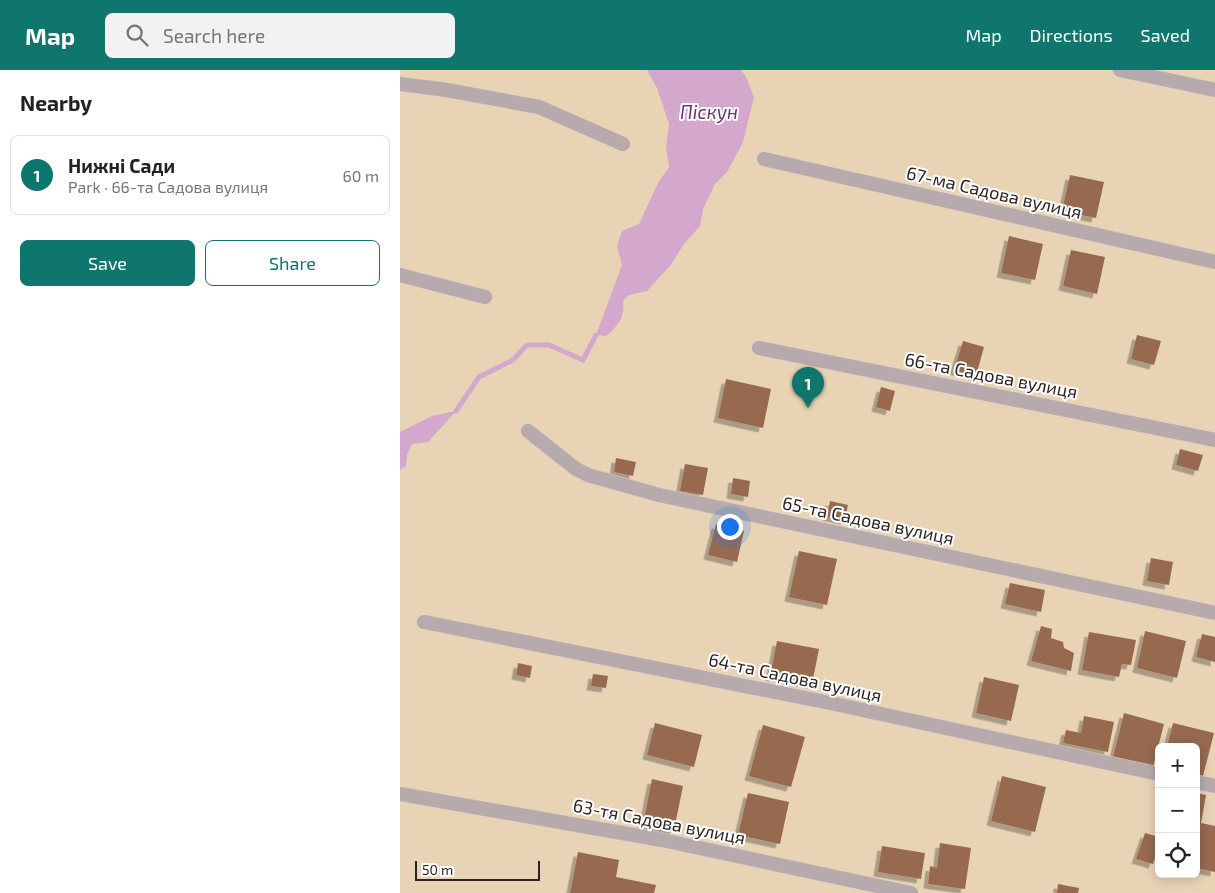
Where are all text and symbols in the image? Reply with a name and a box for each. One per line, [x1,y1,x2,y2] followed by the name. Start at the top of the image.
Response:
[105,13,455,58] search box
[25,21,75,50] text: Map
[123,21,151,49] icon: search
[163,24,265,47] text: Search here
[965,24,1002,46] text: Map
[1030,24,1113,46] text: Directions
[1141,24,1190,46] text: Saved
[20,90,92,115] text: Nearby
[680,100,738,123] water label: Піскун
[68,154,175,177] text: Нижні Сади
[904,161,1084,223] street label: 67-ма Садова вулиця
[34,166,40,185] text: 1
[343,166,379,185] text: 60 m
[68,177,268,196] text: Park · 66-та Садова вулиця
[20,240,195,286] button: Save
[205,240,380,286] button: Share
[903,347,1079,403] street label: 66-та Садова вулиця
[792,367,824,408] pin: 1
[780,491,956,549] street label: 65-та Садова вулиця
[717,514,743,540] your location
[707,648,884,706] street label: 64-та Садова вулиця
[1155,743,1200,878] map controls
[1155,743,1200,788] button: +
[1155,788,1200,833] button: −
[571,794,747,849] street label: 63-тя Садова вулиця
[1155,833,1200,878] button: locate
[415,858,540,881] scale bar
[422,861,453,878] text: 50 m

